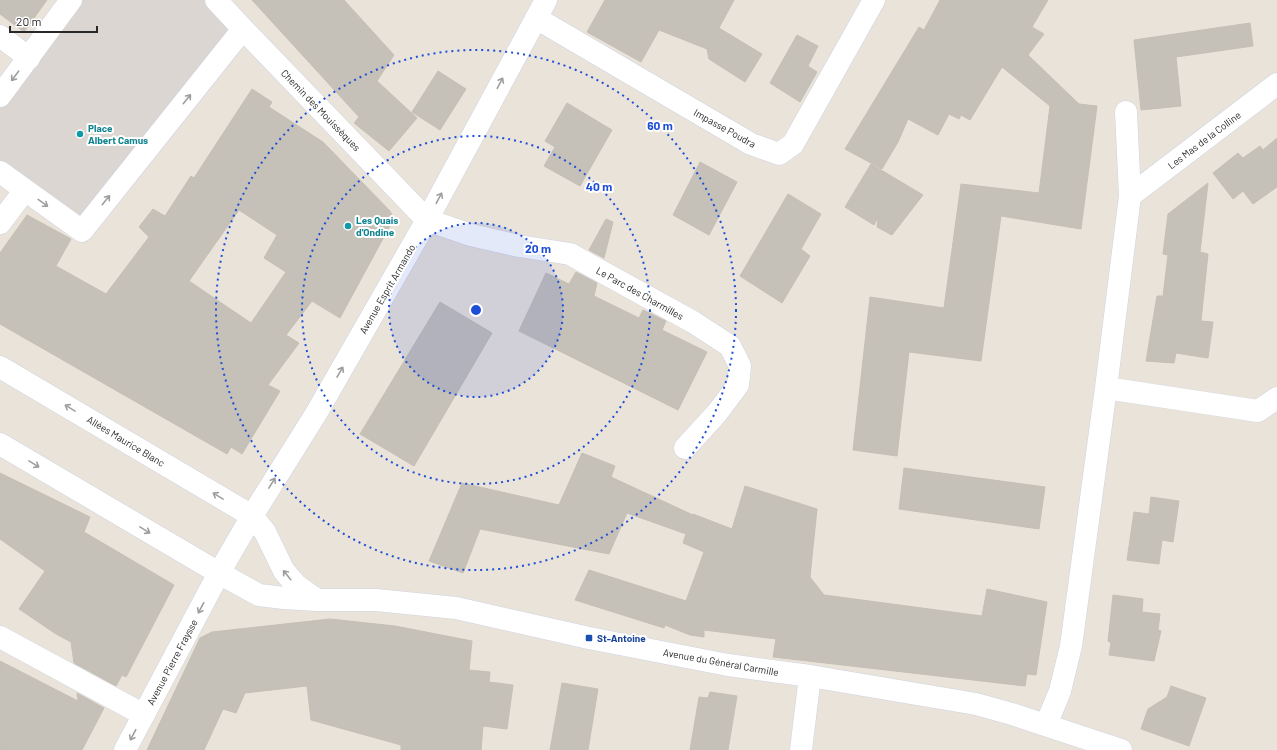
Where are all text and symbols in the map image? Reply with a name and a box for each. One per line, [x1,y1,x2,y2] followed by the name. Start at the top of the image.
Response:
[10,8,97,34] scale bar
[16,14,42,28] text: 20 m
[279,67,363,153] street label: Chemin des Mouissèques
[10,71,19,82] one-way arrow
[497,78,505,90] one-way arrow
[183,93,192,104] one-way arrow
[692,106,758,150] street label: Impasse Poudra
[1165,109,1243,171] street label: Les Mas de la Colline
[647,118,673,132] text: 60 m
[88,122,148,146] place label: Place Albert Camus
[75,129,85,139] marker: Place Albert Camus
[586,179,612,193] text: 40 m
[436,192,443,204] one-way arrow
[102,195,111,206] one-way arrow
[37,199,48,207] one-way arrow
[356,214,398,238] place label: Les Quais d'Ondine
[343,221,353,231] marker: Les Quais d'Ondine
[525,241,551,255] text: 20 m
[356,242,418,336] street label: Avenue Esprit Armando
[594,264,686,322] street label: Le Parc des Charmilles
[469,303,483,317] centre of rings
[336,366,344,378] one-way arrow
[64,404,76,412] one-way arrow
[85,413,167,469] street label: Allées Maurice Blanc
[28,460,40,468] one-way arrow
[269,477,277,489] one-way arrow
[213,492,224,500] one-way arrow
[139,526,151,534] one-way arrow
[283,569,292,580] one-way arrow
[197,602,204,614] one-way arrow
[144,617,200,707] street label: Avenue Pierre Fraysse
[597,632,646,644] place label: St-Antoine
[584,633,594,643] marker: St-Antoine
[662,646,780,678] street label: Avenue du Général Carmille
[129,729,137,741] one-way arrow

